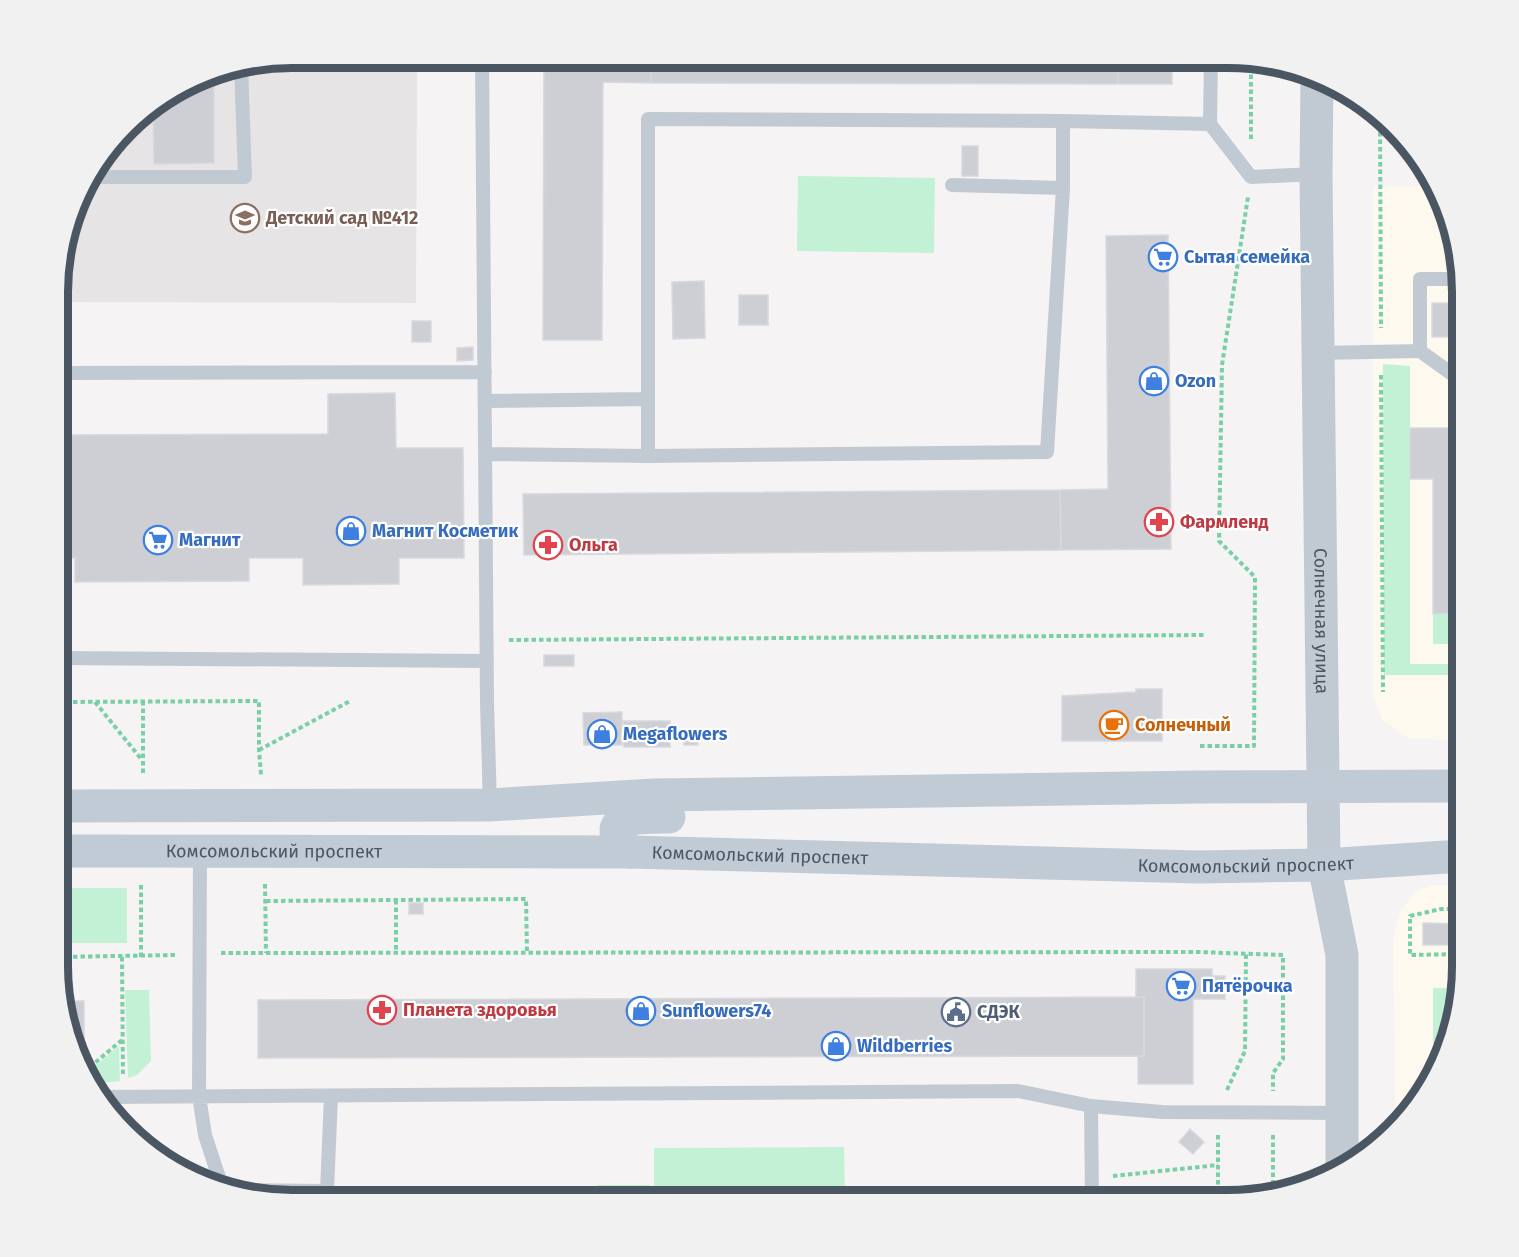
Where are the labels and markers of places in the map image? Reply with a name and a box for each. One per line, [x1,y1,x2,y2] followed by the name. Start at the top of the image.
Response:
[229,202,261,234] school or university icon: Детский сад №412
[265,207,418,229] place label: Детский сад №412
[1147,241,1179,273] supermarket icon: Сытая семейка
[1184,246,1310,268] place label: Сытая семейка
[1138,365,1170,397] shop icon: Ozon
[1175,370,1216,392] place label: Ozon
[1143,506,1175,538] pharmacy icon: Фармленд
[1180,511,1269,533] place label: Фармленд
[335,515,367,547] shop icon: Магнит Косметик
[372,520,518,542] place label: Магнит Косметик
[142,524,174,556] supermarket icon: Магнит
[179,529,241,551] place label: Магнит
[532,529,564,561] pharmacy icon: Ольга
[569,534,618,556] place label: Ольга
[1098,709,1130,741] cafe icon: Солнечный
[1135,714,1231,736] place label: Солнечный
[586,718,618,750] shop icon: Megaflowers
[623,723,728,745] place label: Megaflowers
[1165,970,1197,1002] supermarket icon: Пятёрочка
[1202,975,1293,997] place label: Пятёрочка
[366,994,398,1026] pharmacy icon: Планета здоровья
[625,995,657,1027] shop icon: Sunflowers74
[940,996,972,1028] public building icon: СДЭК
[403,999,557,1021] place label: Планета здоровья
[662,1000,771,1022] place label: Sunflowers74
[977,1001,1020,1023] place label: СДЭК
[820,1030,852,1062] shop icon: Wildberries
[857,1035,953,1057] place label: Wildberries

